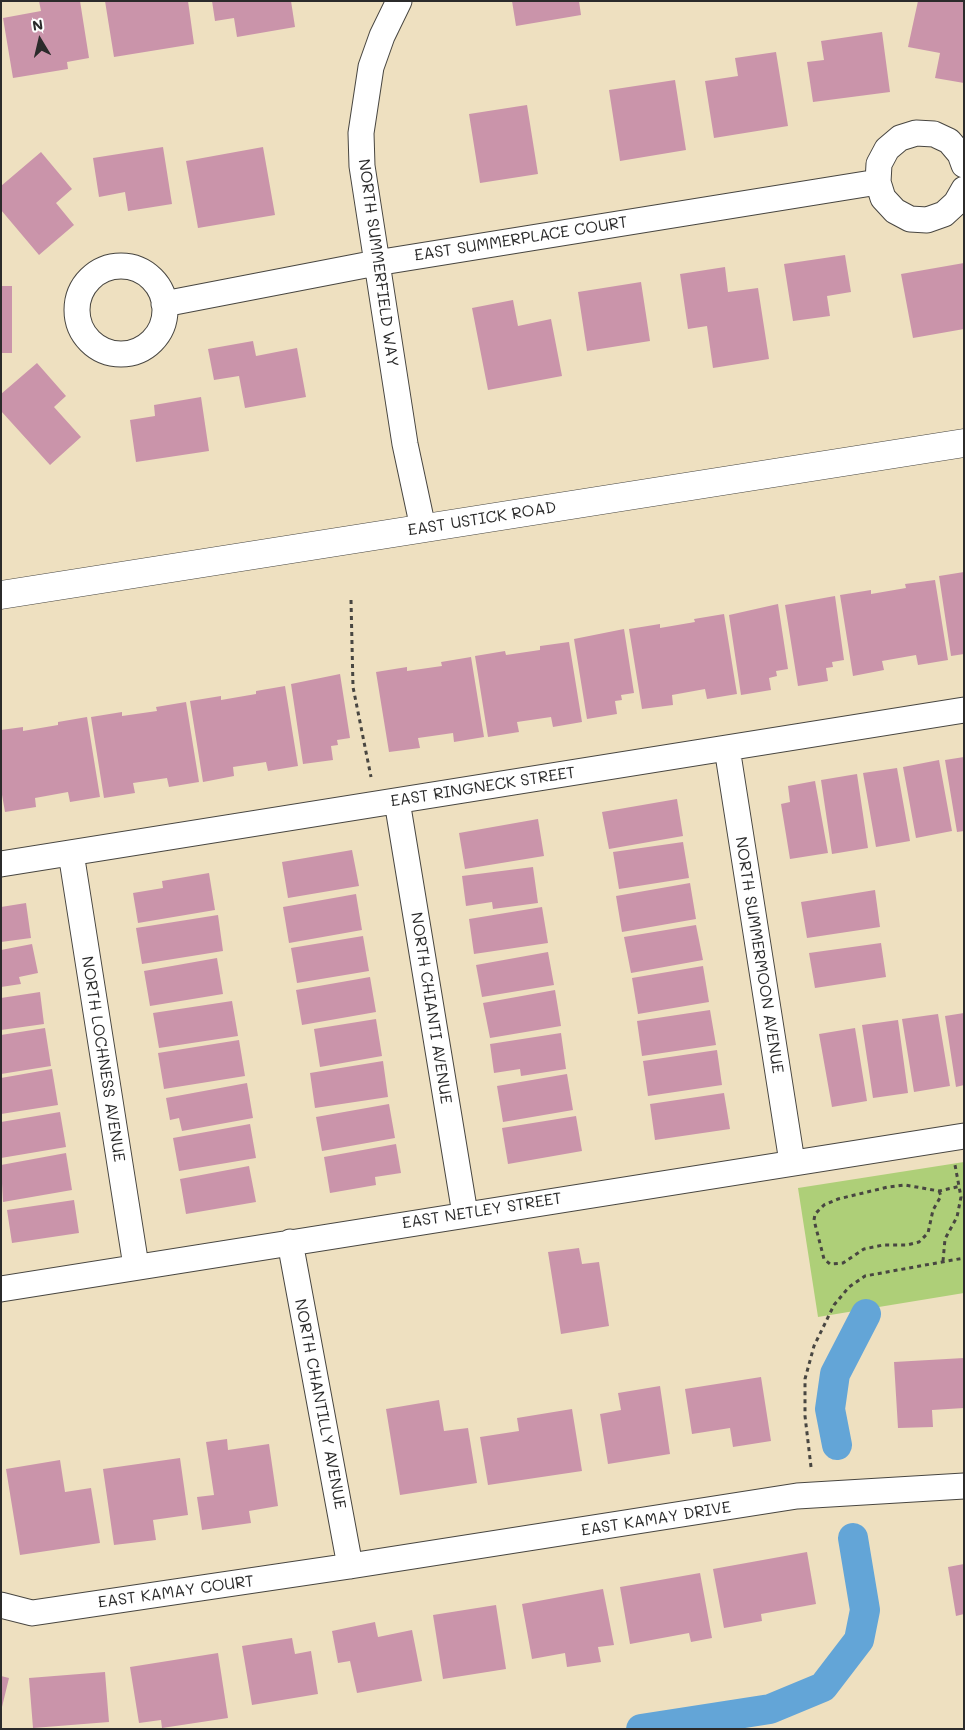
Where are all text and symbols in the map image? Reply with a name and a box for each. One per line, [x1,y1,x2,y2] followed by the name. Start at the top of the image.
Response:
[31,14,44,35] text: N
[15,15,65,65] north arrow
[354,158,402,368] street label: NORTH SUMMERFIELD WAY
[413,213,629,265] street label: EAST SUMMERPLACE COURT
[406,498,558,540] street label: EAST USTICK ROAD
[389,763,577,811] street label: EAST RINGNECK STREET
[731,835,787,1075] street label: NORTH SUMMERMOON AVENUE
[406,911,456,1105] street label: NORTH CHIANTI AVENUE
[77,955,129,1163] street label: NORTH LOCHNESS AVENUE
[401,1189,563,1233] street label: EAST NETLEY STREET
[290,1297,350,1511] street label: NORTH CHANTILLY AVENUE
[580,1498,732,1540] street label: EAST KAMAY DRIVE
[97,1572,255,1612] street label: EAST KAMAY COURT

